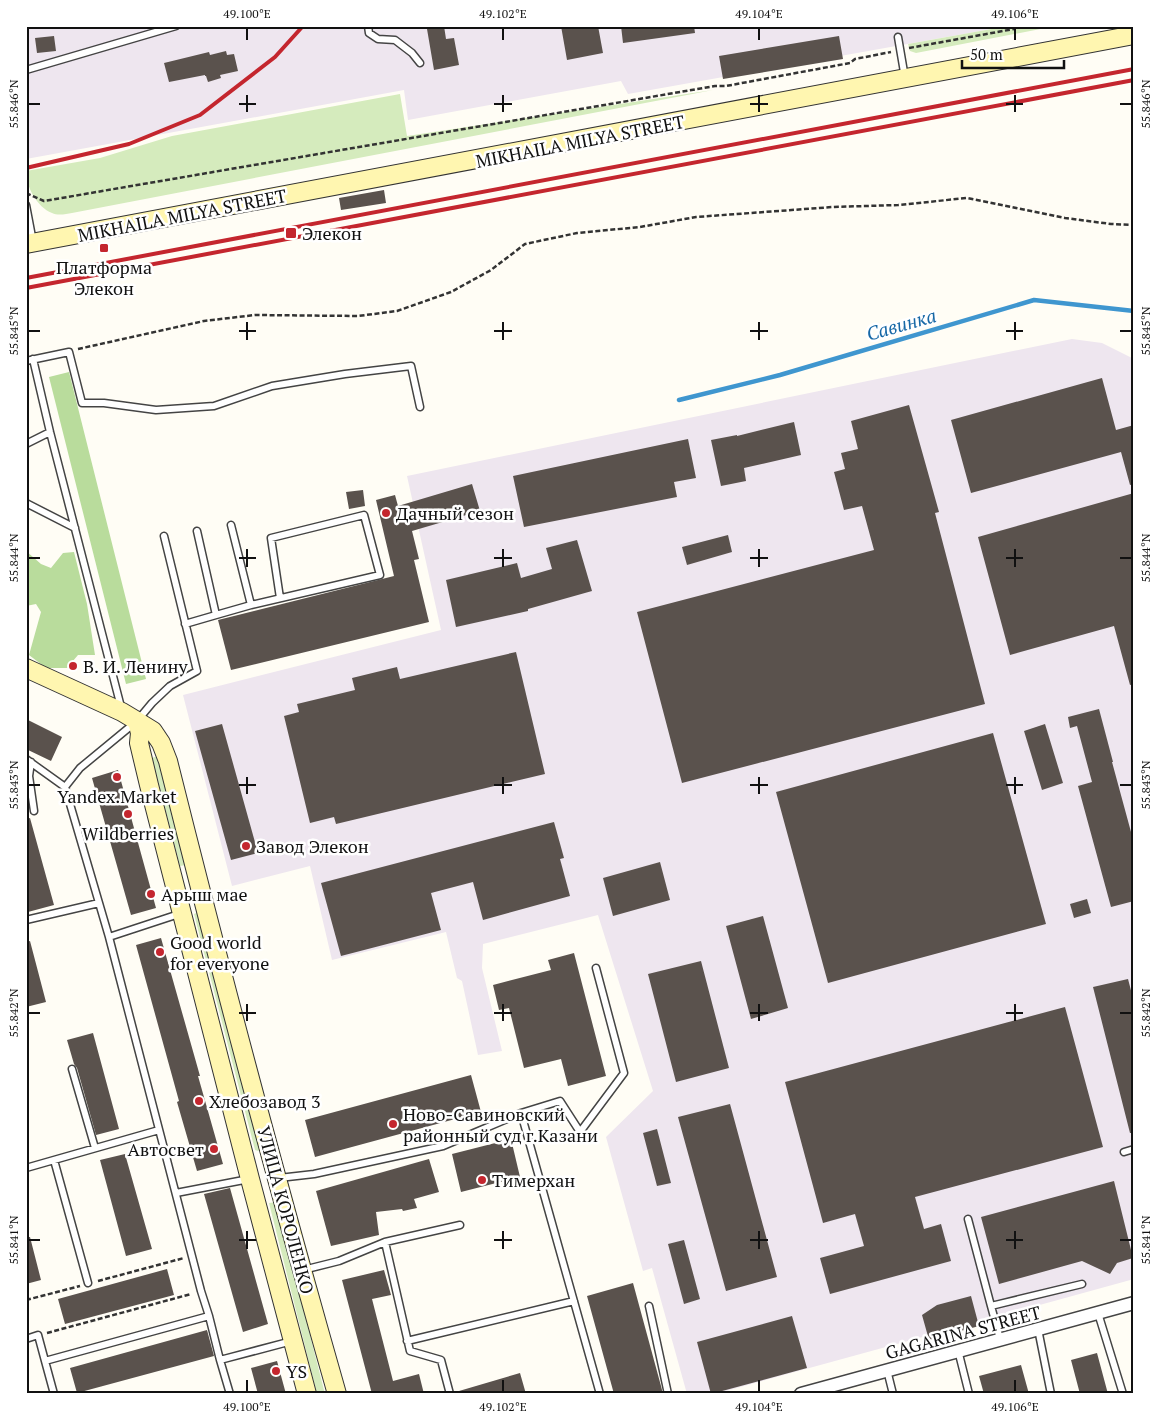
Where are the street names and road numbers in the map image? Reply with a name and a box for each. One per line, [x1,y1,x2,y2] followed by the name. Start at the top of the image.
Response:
[474,109,686,173] street label: MIKHAILA MILYA STREET
[76,183,288,247] street label: MIKHAILA MILYA STREET
[252,1123,320,1297] street label: УЛИЦА КОРОЛЕНКО
[883,1300,1043,1364] street label: GAGARINA STREET

